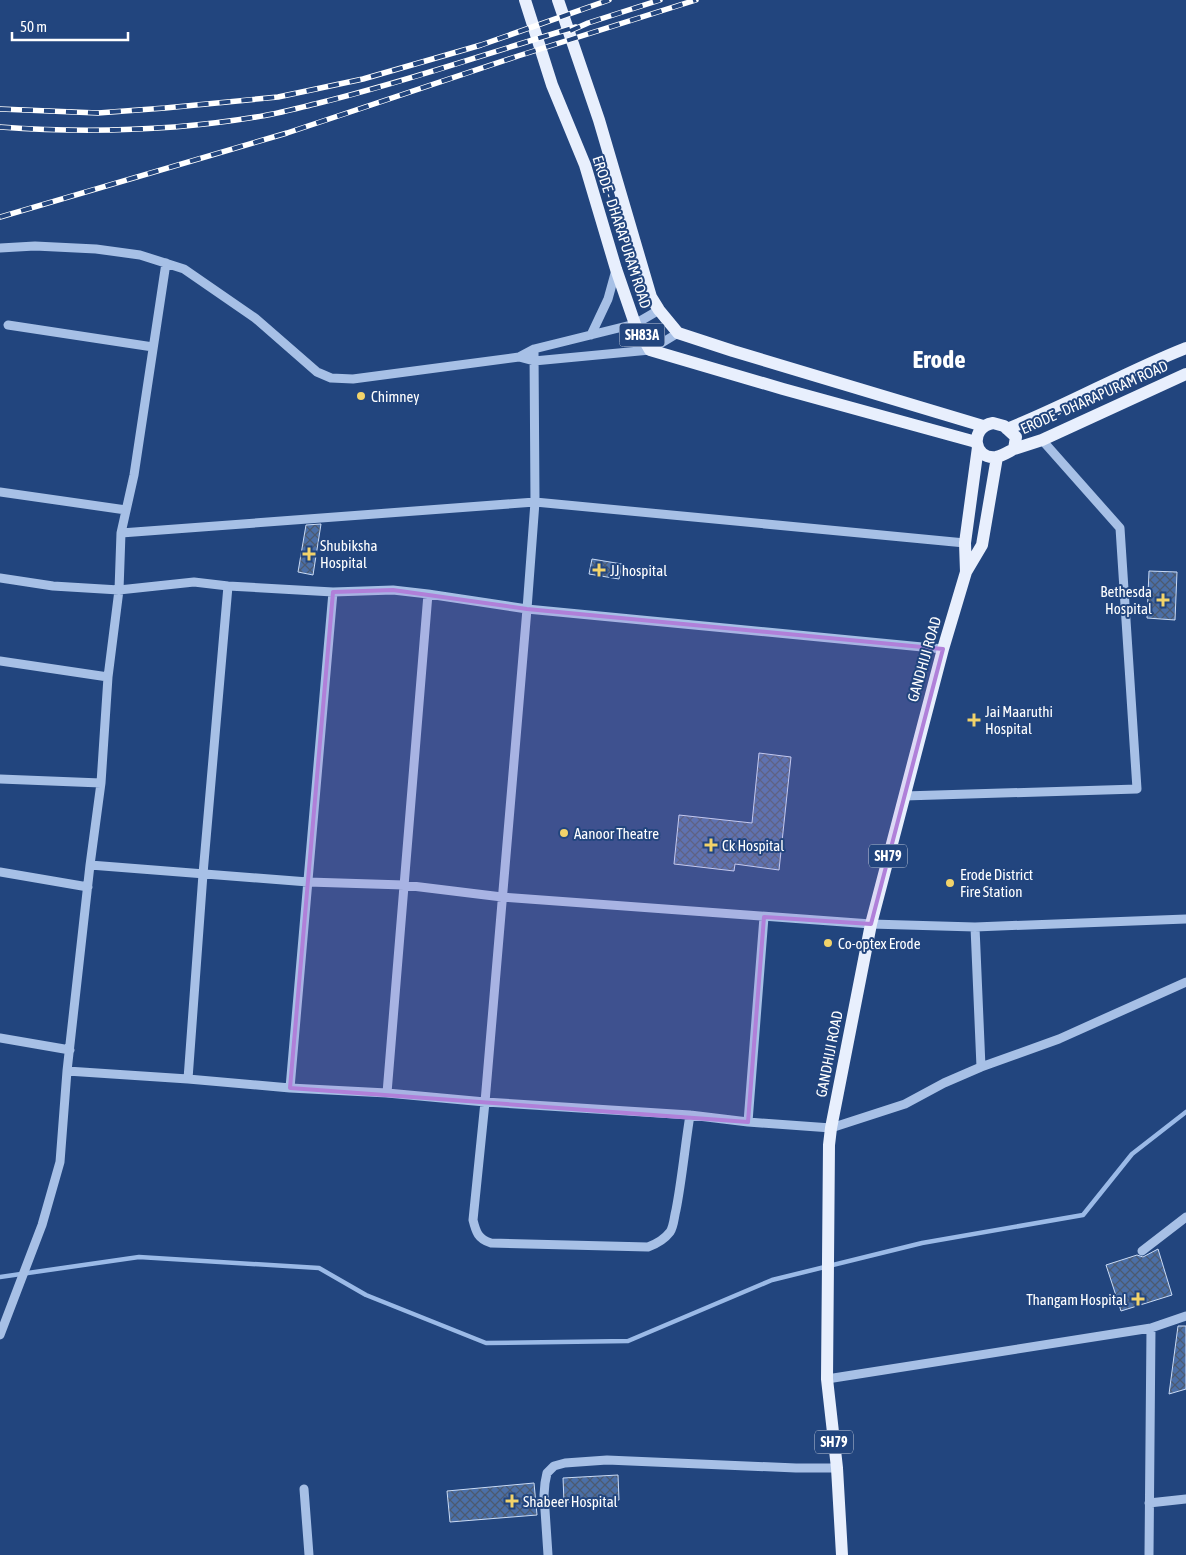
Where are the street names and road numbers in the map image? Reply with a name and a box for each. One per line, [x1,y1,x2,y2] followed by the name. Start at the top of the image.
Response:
[589,154,655,310] street label: ERODE - DHARAPURAM ROAD
[620,324,664,346] road number: SH83A
[1018,357,1170,437] street label: ERODE - DHARAPURAM ROAD
[904,615,944,703] street label: GANDHIJI ROAD
[869,844,907,868] road number: SH79
[812,1009,846,1099] street label: GANDHIJI ROAD
[815,1430,853,1454] road number: SH79

